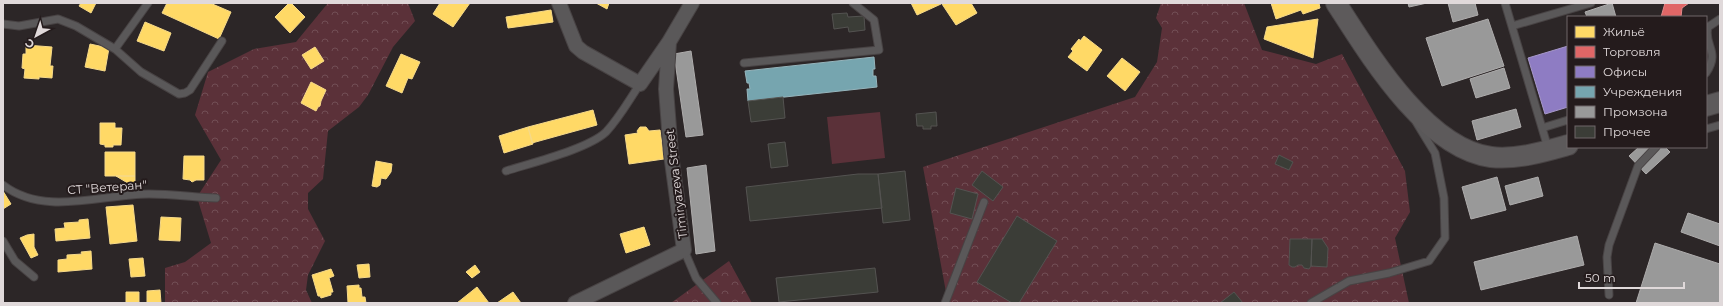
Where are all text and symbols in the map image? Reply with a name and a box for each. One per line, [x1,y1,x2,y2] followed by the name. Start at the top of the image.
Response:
[16,16,56,56] north arrow
[1567,16,1707,148] legend
[1603,24,1645,39] text: Жильё
[22,36,37,52] text: С
[1603,44,1660,59] text: Торговля
[1603,64,1647,79] text: Офисы
[1603,84,1682,99] text: Учреждения
[1603,104,1667,119] text: Промзона
[1603,124,1651,139] text: Прочее
[662,128,690,240] street label: Timiryazeva Street
[67,177,147,197] street label: СТ "Ветеран"
[1579,264,1684,290] scale bar
[1585,270,1616,285] text: 50 m

